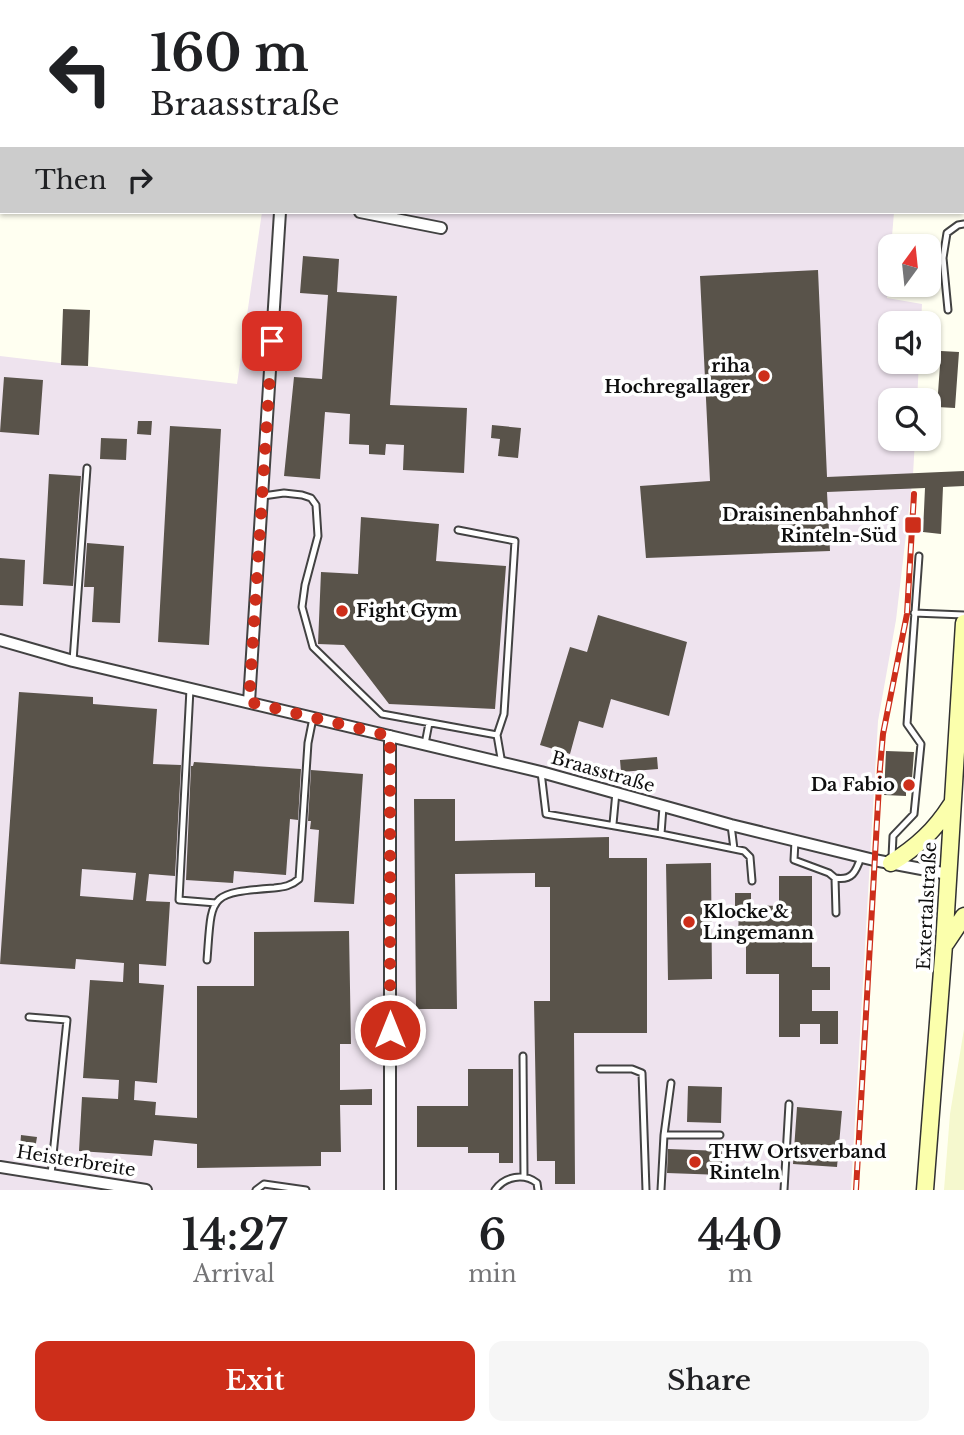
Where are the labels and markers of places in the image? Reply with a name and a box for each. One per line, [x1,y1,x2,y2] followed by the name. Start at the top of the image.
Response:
[242,311,302,371] pin
[604,355,751,398] place label: riha Hochregallager
[756,368,772,384] marker: riha Hochregallager
[722,504,899,547] place label: Draisinenbahnhof Rinteln-Süd
[903,515,923,535] marker: Draisinenbahnhof Rinteln-Süd
[356,600,458,622] place label: Fight Gym
[334,603,350,619] marker: Fight Gym
[811,774,895,796] place label: Da Fabio
[901,777,917,793] marker: Da Fabio
[703,901,814,944] place label: Klocke & Lingemann
[681,914,697,930] marker: Klocke & Lingemann
[709,1141,887,1184] place label: THW Ortsverband Rinteln
[687,1154,703,1170] marker: THW Ortsverband Rinteln

